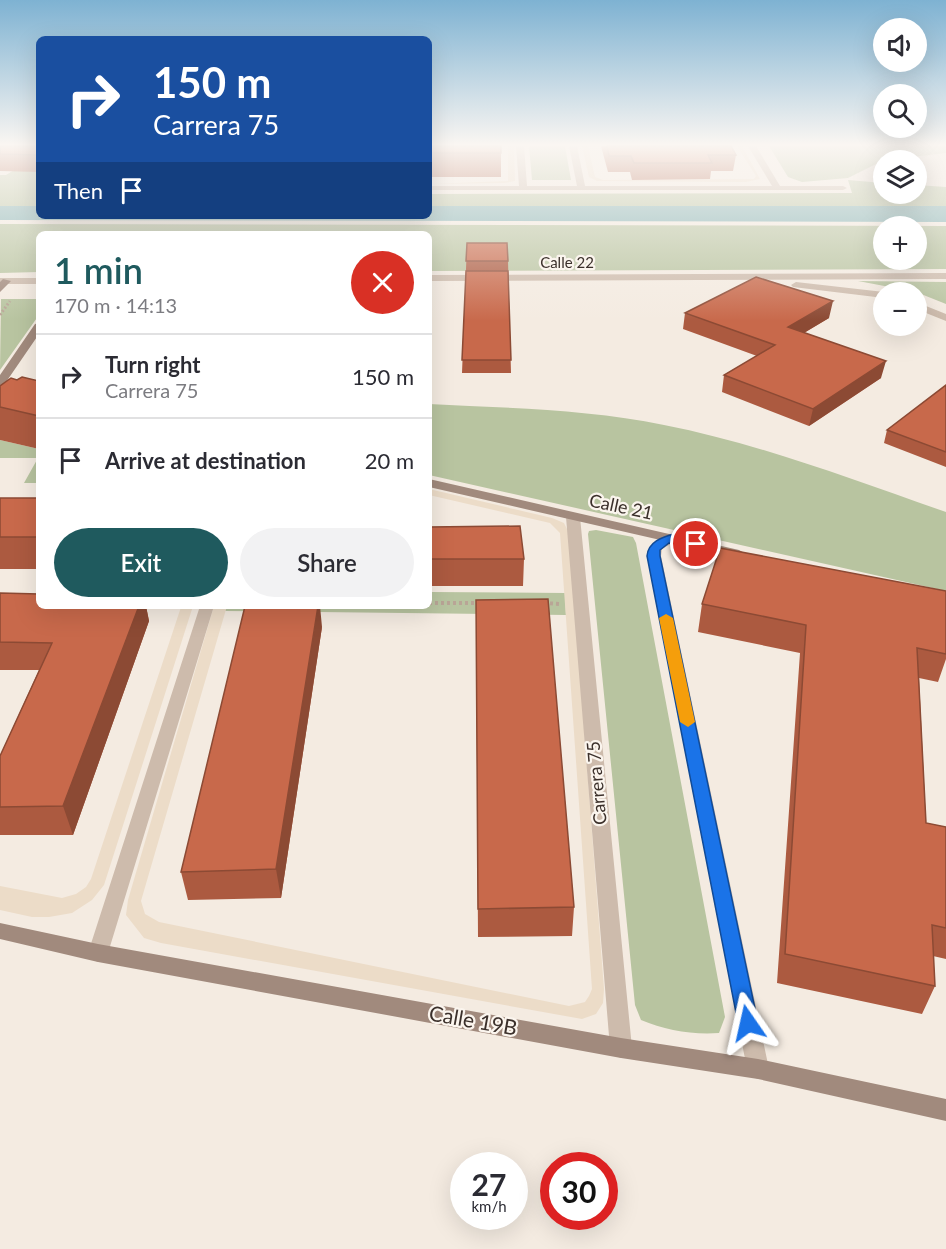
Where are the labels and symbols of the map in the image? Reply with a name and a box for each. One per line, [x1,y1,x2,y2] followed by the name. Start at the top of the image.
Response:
[540,253,594,271] street label: Calle 22
[587,489,655,523] street label: Calle 21
[670,518,721,569] pin
[581,740,611,826] street label: Carrera 75
[716,991,780,1055] position arrow
[427,1000,519,1040] street label: Calle 19B
[540,1152,618,1230] speed limit sign: 30

